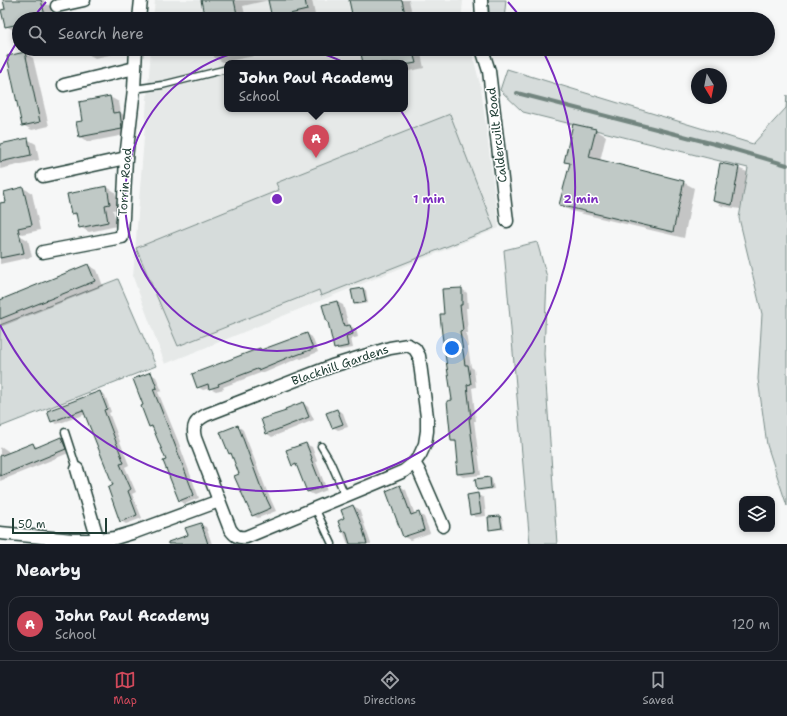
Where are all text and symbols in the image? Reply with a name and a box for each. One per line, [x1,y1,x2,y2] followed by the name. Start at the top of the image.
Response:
[12,12,775,56] search box
[26,23,48,45] icon: search
[58,24,144,44] text: Search here
[224,60,408,112] popup
[239,68,393,88] text: John Paul Academy
[691,68,727,104] north arrow
[483,86,511,184] street label: Caldercuilt Road
[239,88,280,105] text: School
[303,125,329,158] pin: A
[115,147,135,217] street label: Torrin Road
[413,191,445,207] text: 1 min
[564,191,599,207] text: 2 min
[270,192,284,206] centre of rings
[442,338,462,358] your location
[289,341,391,389] street label: Blackhill Gardens
[739,496,775,532] map controls
[739,496,775,532] button: layers
[12,516,107,535] scale bar
[18,517,46,532] text: 50 m
[16,559,81,581] text: Nearby
[55,606,209,626] text: John Paul Academy
[25,616,35,633] text: A
[732,616,770,633] text: 120 m
[55,626,96,643] text: School
[113,669,137,708] tab: Map
[363,669,416,708] tab: Directions
[642,669,674,708] tab: Saved

